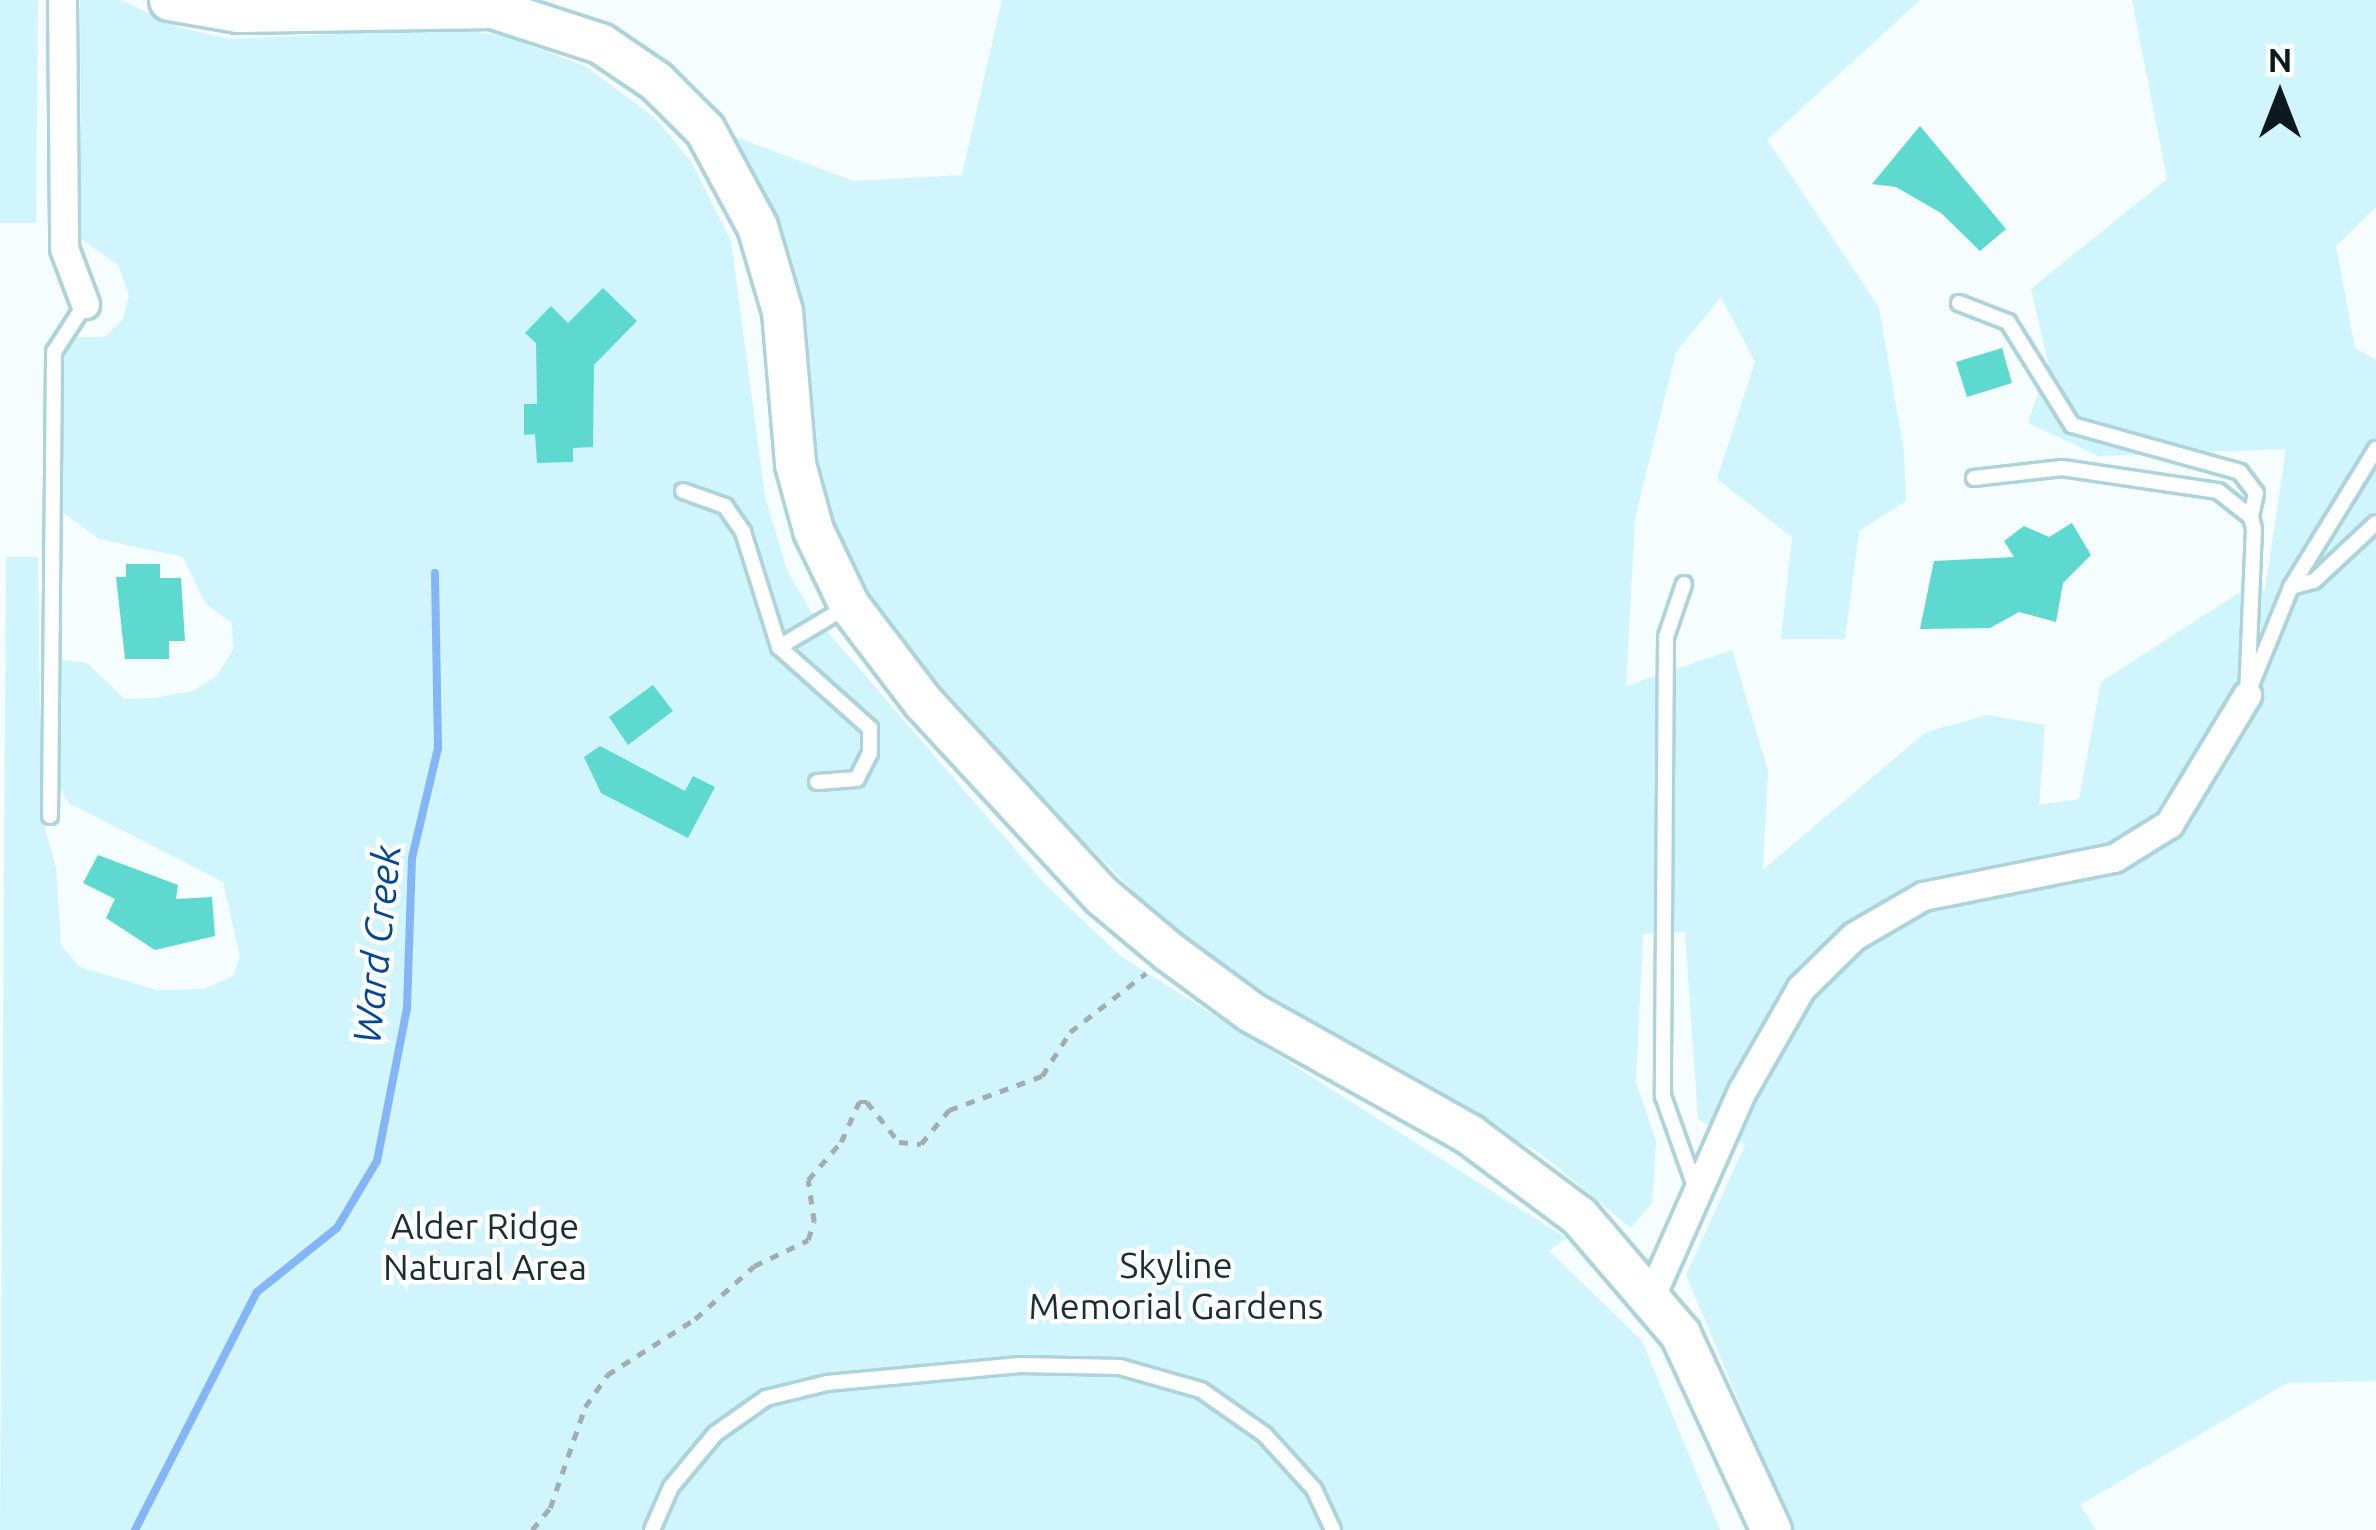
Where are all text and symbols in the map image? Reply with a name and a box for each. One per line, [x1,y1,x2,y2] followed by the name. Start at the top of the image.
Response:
[2220,36,2340,156] north arrow
[2268,41,2292,78] text: N
[343,843,411,1045] water label: Ward Creek
[383,1203,587,1288] park label: Alder Ridge Natural Area
[1029,1242,1323,1327] park label: Skyline Memorial Gardens

